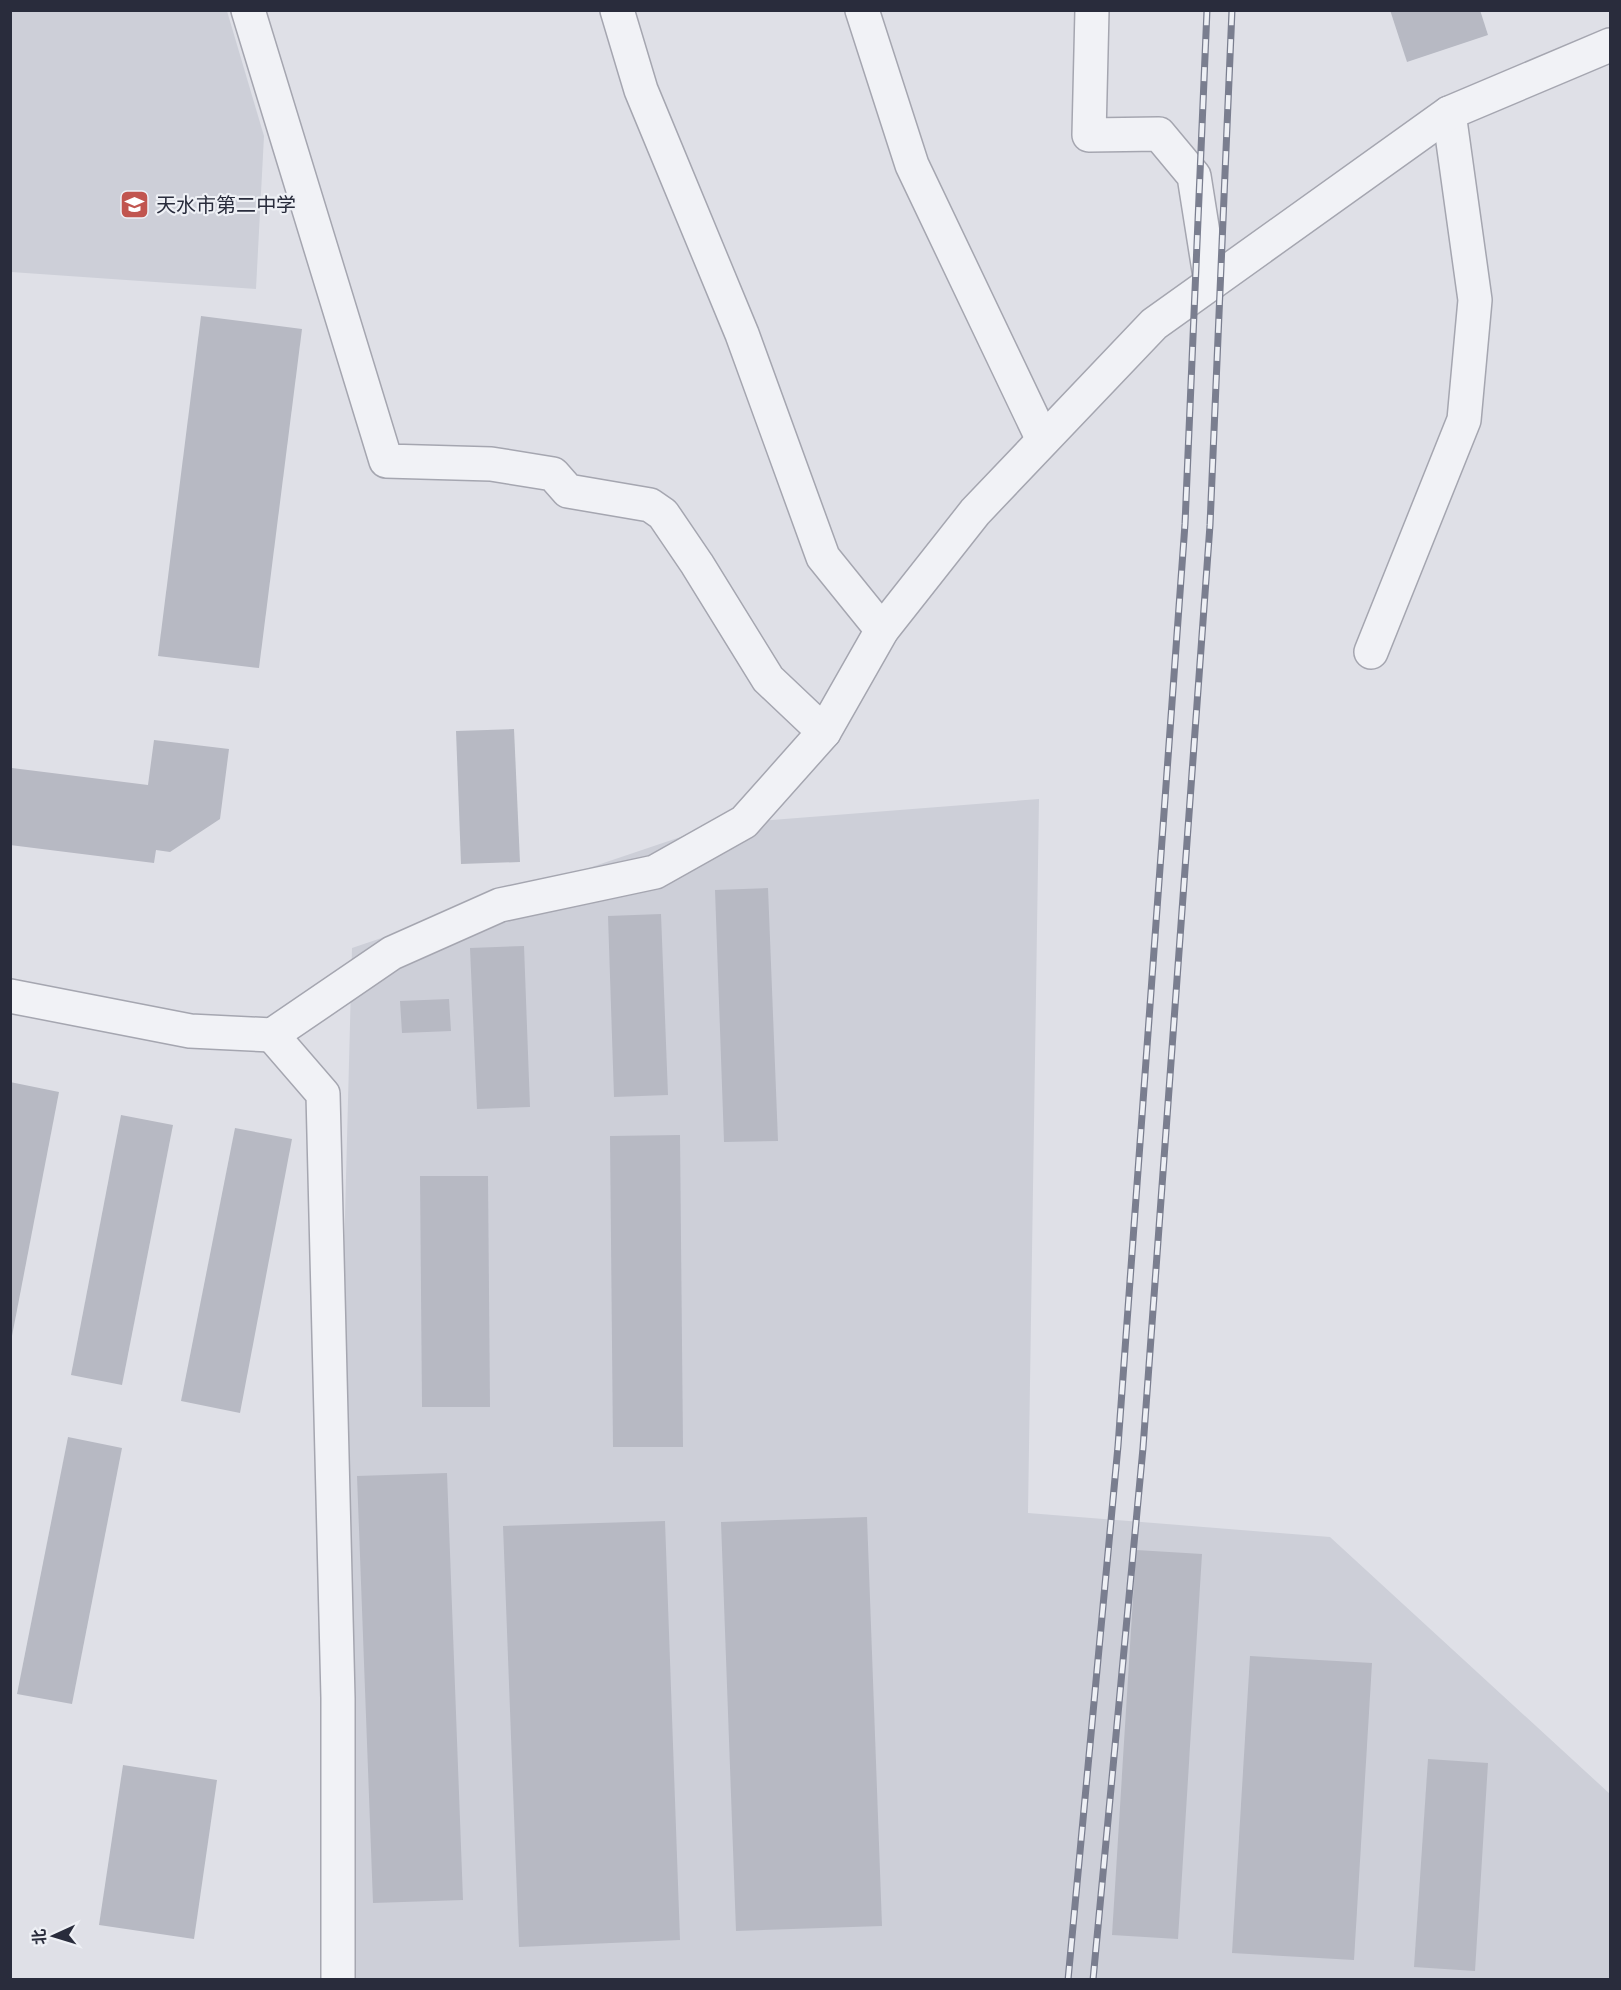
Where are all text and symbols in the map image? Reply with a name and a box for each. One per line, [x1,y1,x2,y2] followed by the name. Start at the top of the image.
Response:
[119,188,151,220] school or university icon: 天水市第二中学
[156,191,296,218] place label: 天水市第二中学
[24,1906,84,1966] north arrow
[28,1928,51,1946] text: 北

